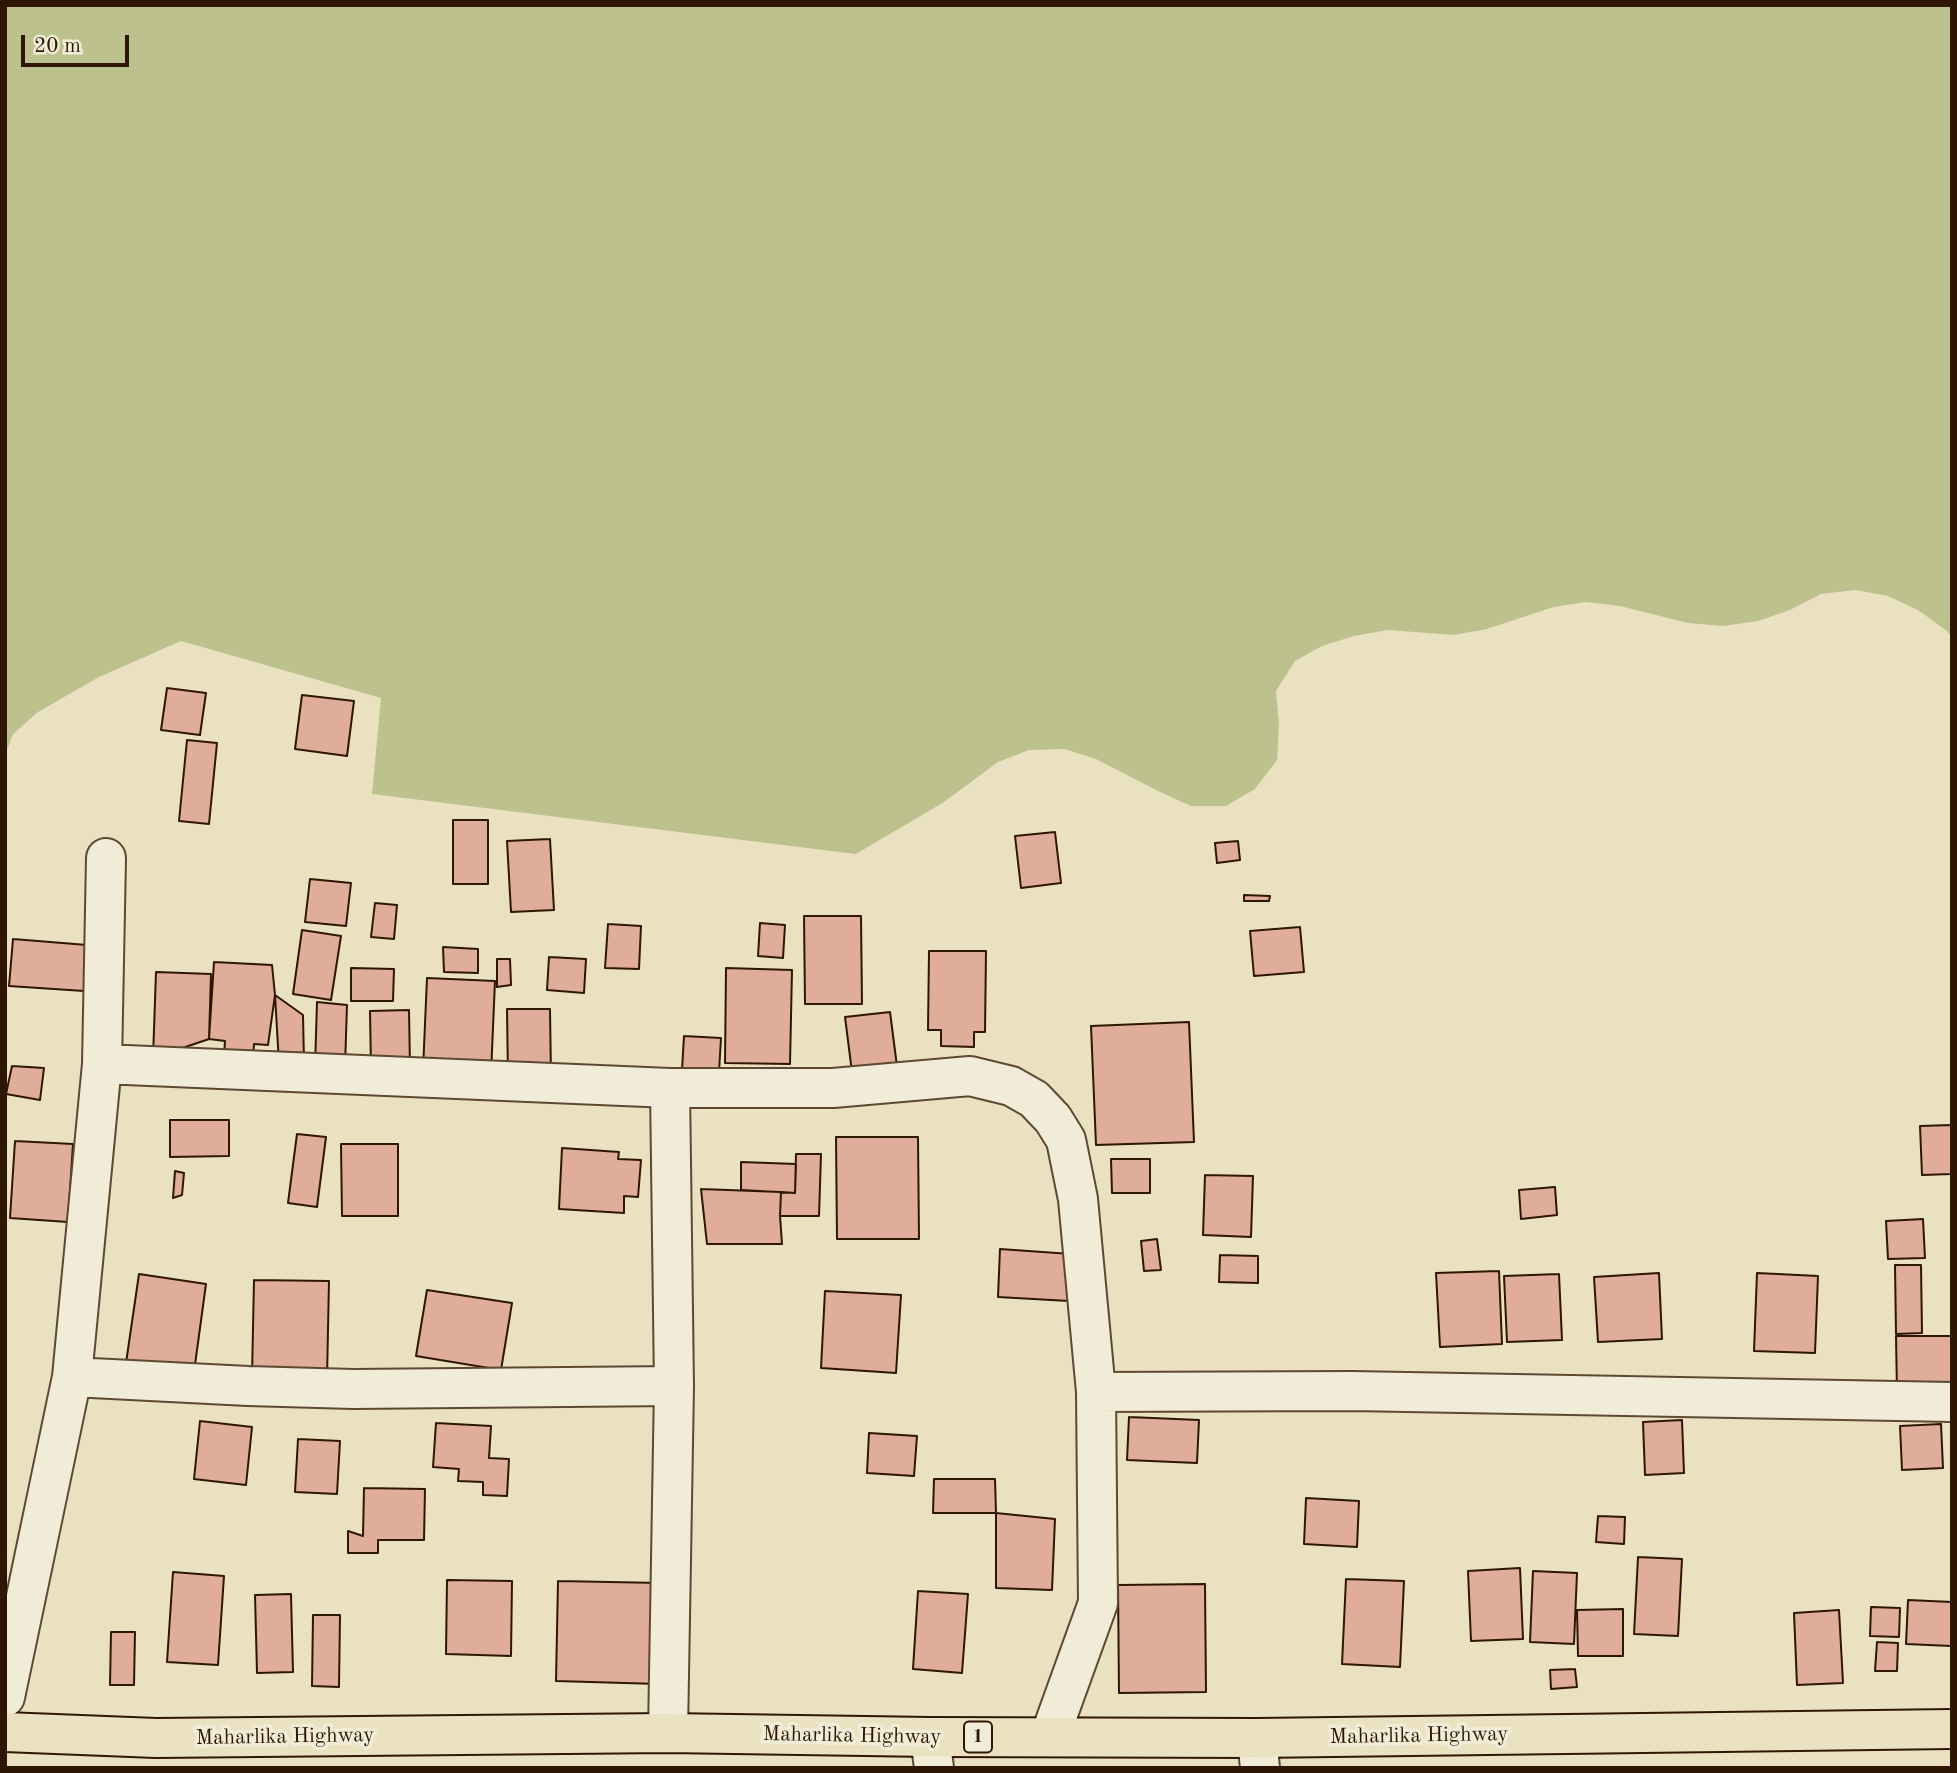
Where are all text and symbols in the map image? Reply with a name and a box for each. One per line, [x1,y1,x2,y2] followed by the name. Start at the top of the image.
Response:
[24,21,133,65] scale bar
[34,36,81,57] text: 20 m
[762,1722,942,1750] street label: Maharlika Highway
[964,1722,992,1752] road number: 1
[1329,1722,1509,1750] street label: Maharlika Highway
[195,1723,375,1751] street label: Maharlika Highway

